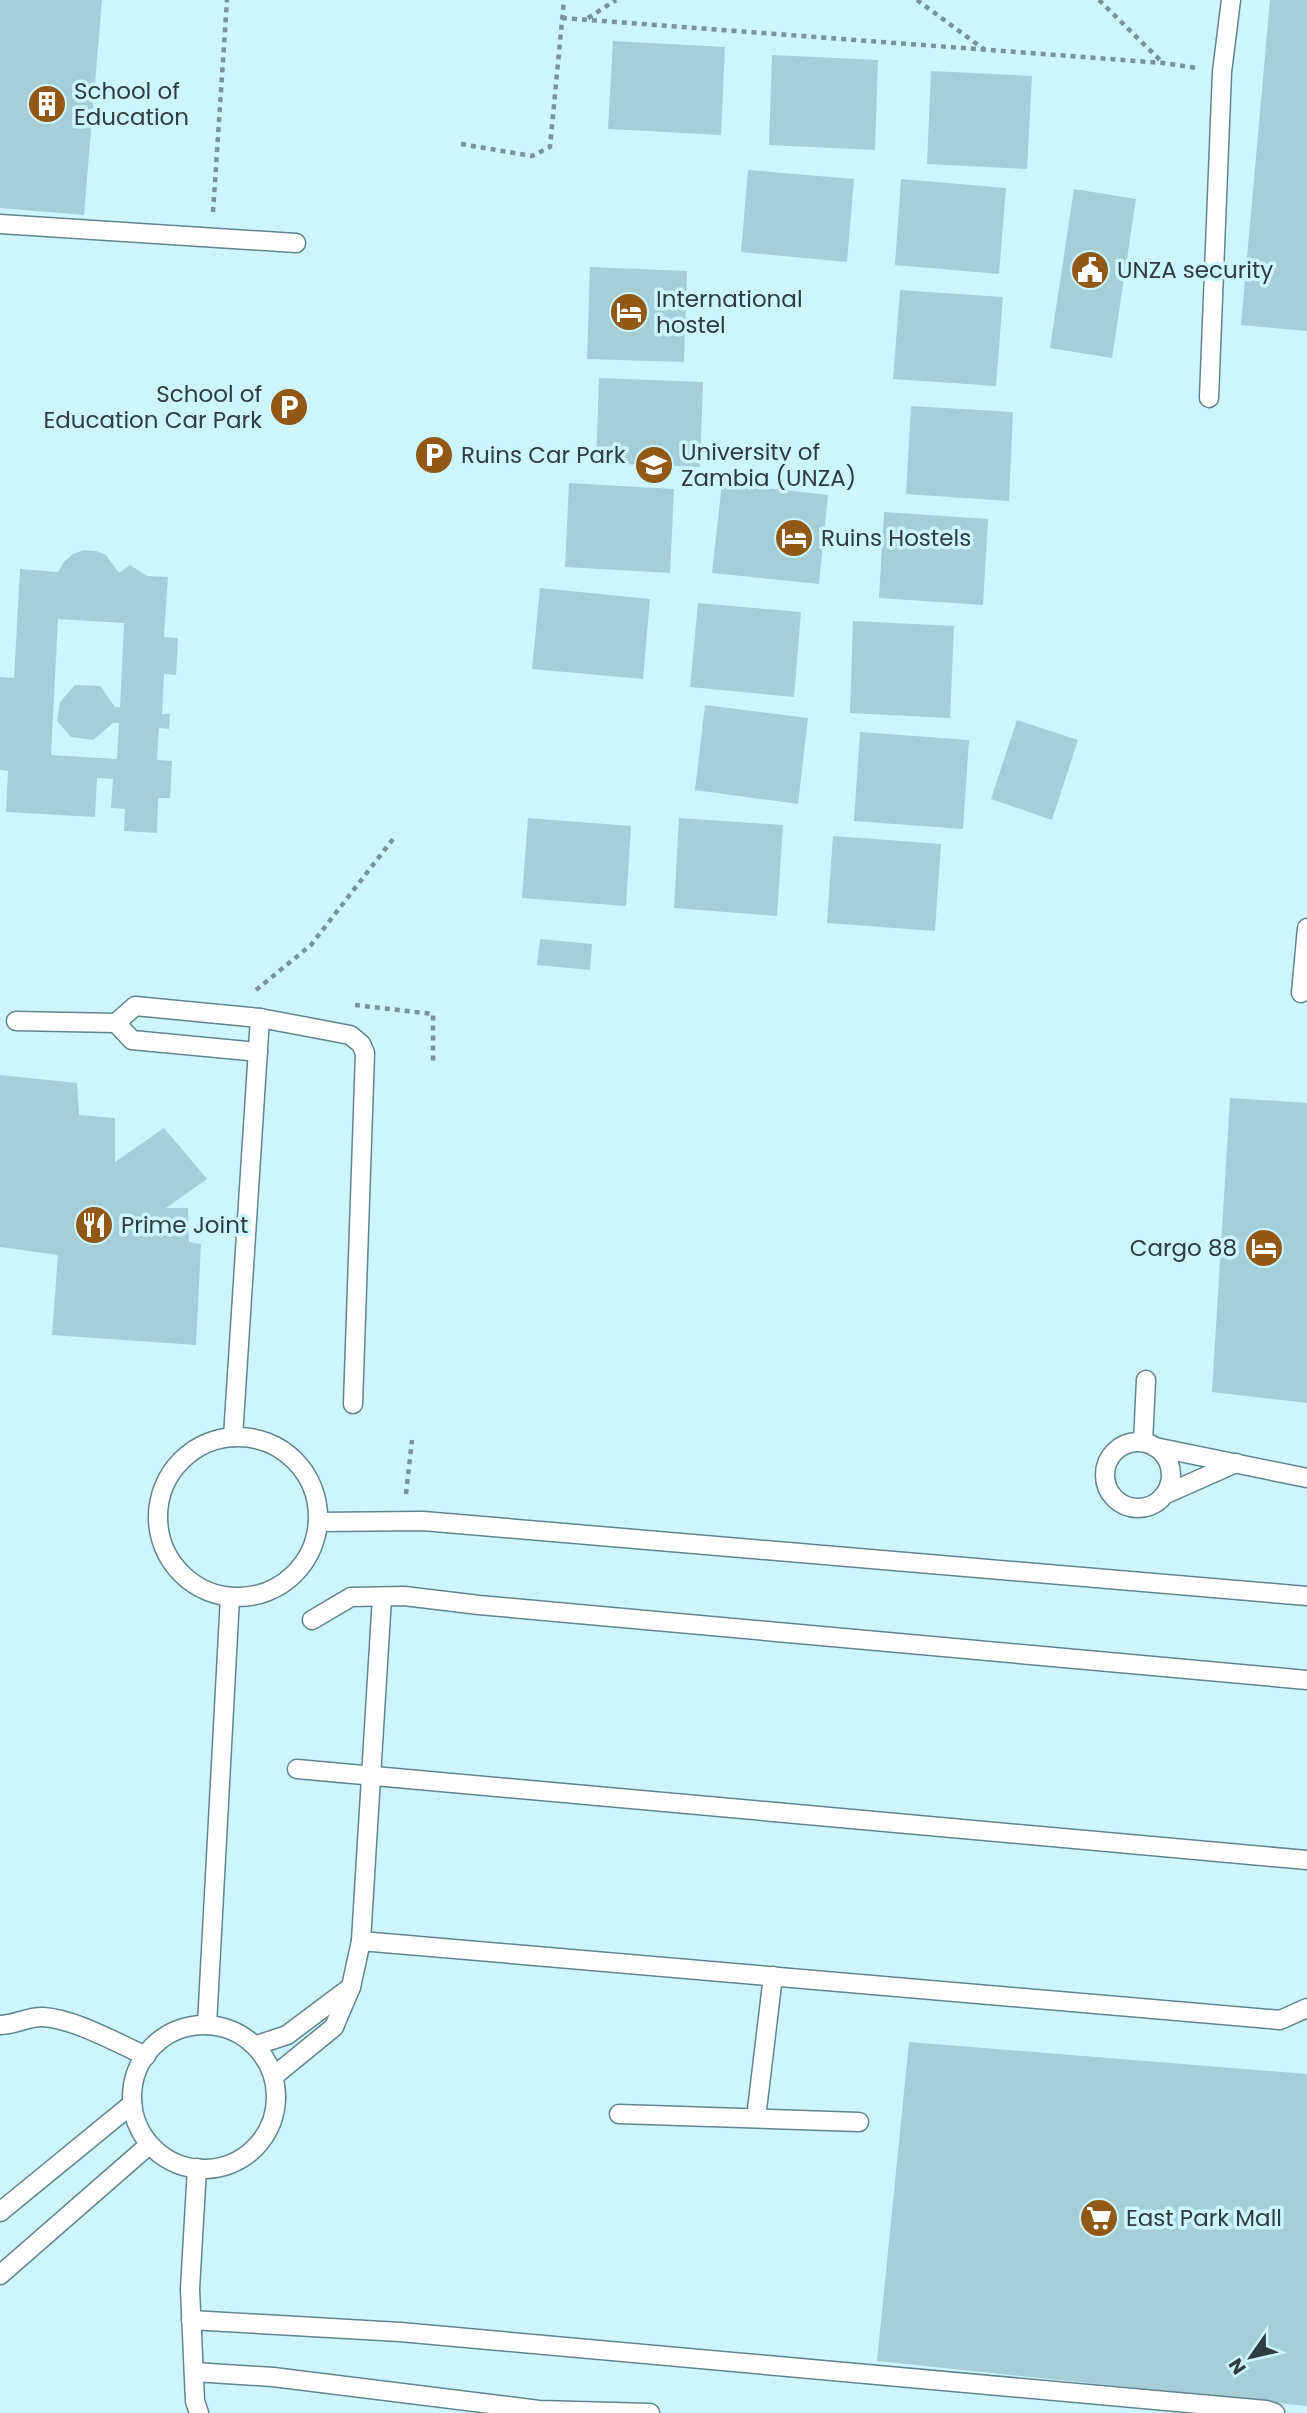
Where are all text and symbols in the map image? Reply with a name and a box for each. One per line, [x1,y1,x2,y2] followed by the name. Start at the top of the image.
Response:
[74,75,189,133] place label: School of Education
[26,83,68,125] building icon: School of Education
[1069,249,1111,291] public building icon: UNZA security
[1117,254,1273,286] place label: UNZA security
[656,283,803,341] place label: International hostel
[608,291,650,333] hotel icon: International hostel
[43,378,262,436] place label: School of Education Car Park
[268,386,310,428] parking icon: School of Education Car Park
[413,434,455,476] parking icon: Ruins Car Park
[681,436,856,494] place label: University of Zambia (UNZA)
[461,439,626,471] place label: Ruins Car Park
[633,444,675,486] school or university icon: University of Zambia (UNZA)
[773,517,815,559] hotel icon: Ruins Hostels
[821,522,971,554] place label: Ruins Hostels
[73,1204,115,1246] restaurant icon: Prime Joint
[121,1209,248,1241] place label: Prime Joint
[1243,1227,1285,1269] hotel icon: Cargo 88
[1130,1232,1237,1264] place label: Cargo 88
[1078,2197,1120,2239] supermarket icon: East Park Mall
[1126,2202,1282,2234] place label: East Park Mall
[1216,2322,1286,2392] north arrow
[1222,2353,1253,2380] text: N

